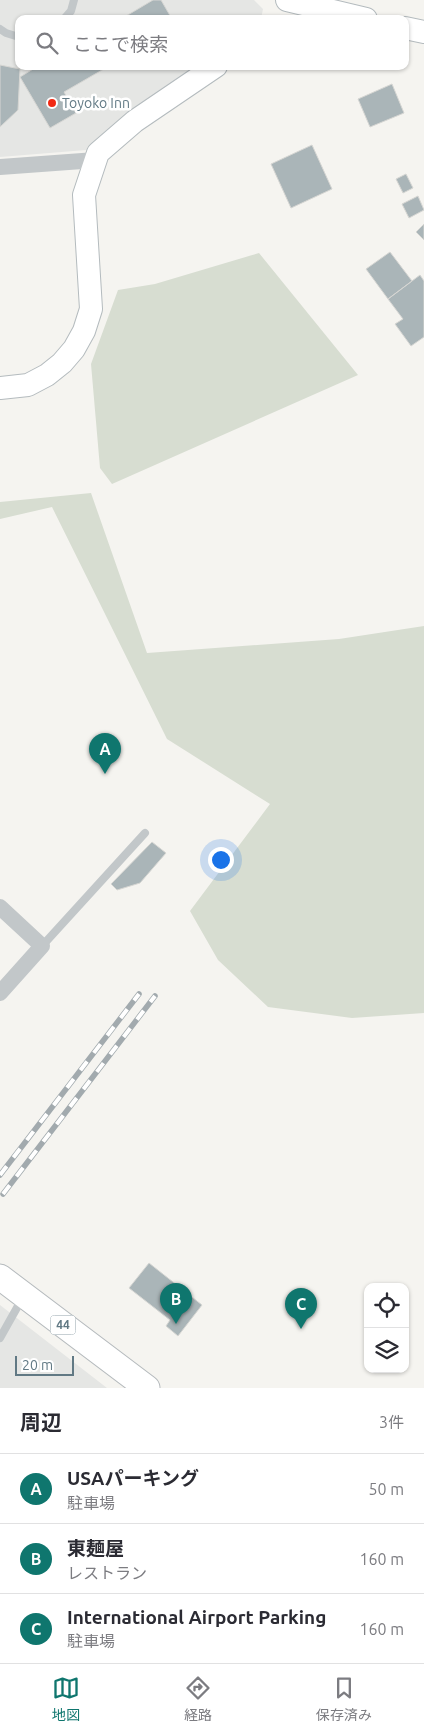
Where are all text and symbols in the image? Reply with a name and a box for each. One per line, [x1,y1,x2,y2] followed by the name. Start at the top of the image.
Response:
[15,15,409,70] search box
[33,29,61,57] icon: search
[73,33,168,55] text: ここで検索
[62,95,130,111] place label: Toyoko Inn
[46,97,58,109] marker: Toyoko Inn
[89,733,121,774] pin: A
[208,847,234,873] your location
[160,1283,192,1324] pin: B
[364,1283,409,1373] map controls
[364,1283,409,1328] button: locate
[285,1288,317,1329] pin: C
[50,1316,76,1334] road number: 44
[364,1328,409,1373] button: layers
[15,1353,74,1376] scale bar
[22,1357,53,1373] text: 20 m
[20,1410,62,1434] text: 周辺
[379,1413,404,1431] text: 3件
[67,1467,199,1489] text: USAパーキング
[30,1480,42,1498] text: A
[368,1480,404,1498] text: 50 m
[67,1494,115,1512] text: 駐車場
[67,1537,124,1559] text: 東麺屋
[31,1550,41,1568] text: B
[359,1550,404,1568] text: 160 m
[67,1564,147,1582] text: レストラン
[67,1606,326,1628] text: International Airport Parking
[31,1620,41,1638] text: C
[359,1620,404,1638] text: 160 m
[67,1632,115,1650] text: 駐車場
[52,1674,80,1724] tab: 地図
[184,1674,212,1724] tab: 経路
[316,1674,372,1724] tab: 保存済み

